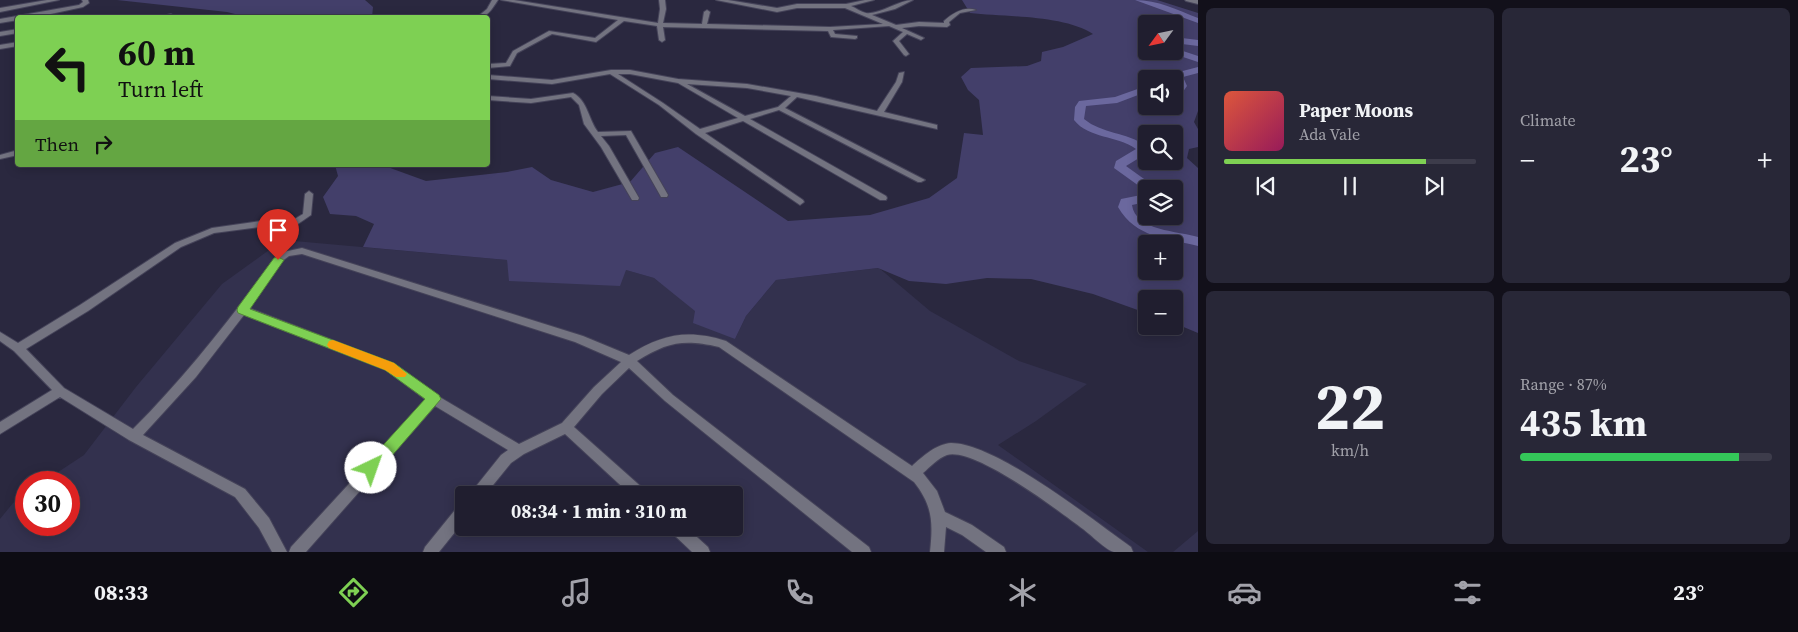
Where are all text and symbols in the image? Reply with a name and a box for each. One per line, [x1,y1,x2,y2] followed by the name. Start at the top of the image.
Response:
[1138,15,1182,60] north arrow
[1138,15,1183,335] map controls
[118,29,195,77] text: 60 m
[35,35,100,100] icon: left
[1138,70,1183,115] button: sound
[118,74,203,104] text: Turn left
[1299,97,1413,123] text: Paper Moons
[1520,109,1576,131] text: Climate
[1299,123,1360,145] text: Ada Vale
[1138,125,1183,170] button: search
[89,130,117,158] icon: right
[35,131,79,157] text: Then
[1619,133,1673,185] text: 23°
[1520,141,1535,179] text: −
[1757,141,1772,179] text: +
[1252,172,1280,200] icon: previous
[1336,172,1364,200] icon: pause
[1420,172,1448,200] icon: next
[1138,180,1183,225] button: layers
[257,209,299,260] pin
[264,216,292,244] icon: arrive
[1138,235,1183,280] button: +
[1138,290,1183,335] button: −
[1315,362,1385,451] text: 22
[1520,373,1607,395] text: Range · 87%
[1520,397,1647,449] text: 435 km
[1331,439,1369,461] text: km/h
[344,441,396,493] position arrow
[15,471,80,536] speed limit sign: 30
[511,498,687,524] text: 08:34 · 1 min · 310 m
[336,575,371,610] icon: directions
[559,575,594,610] icon: music
[782,575,817,610] icon: phone
[1005,575,1040,610] icon: climate
[1227,575,1262,610] icon: car
[1450,575,1485,610] icon: filters
[94,577,148,607] text: 08:33
[1673,577,1704,607] text: 23°

